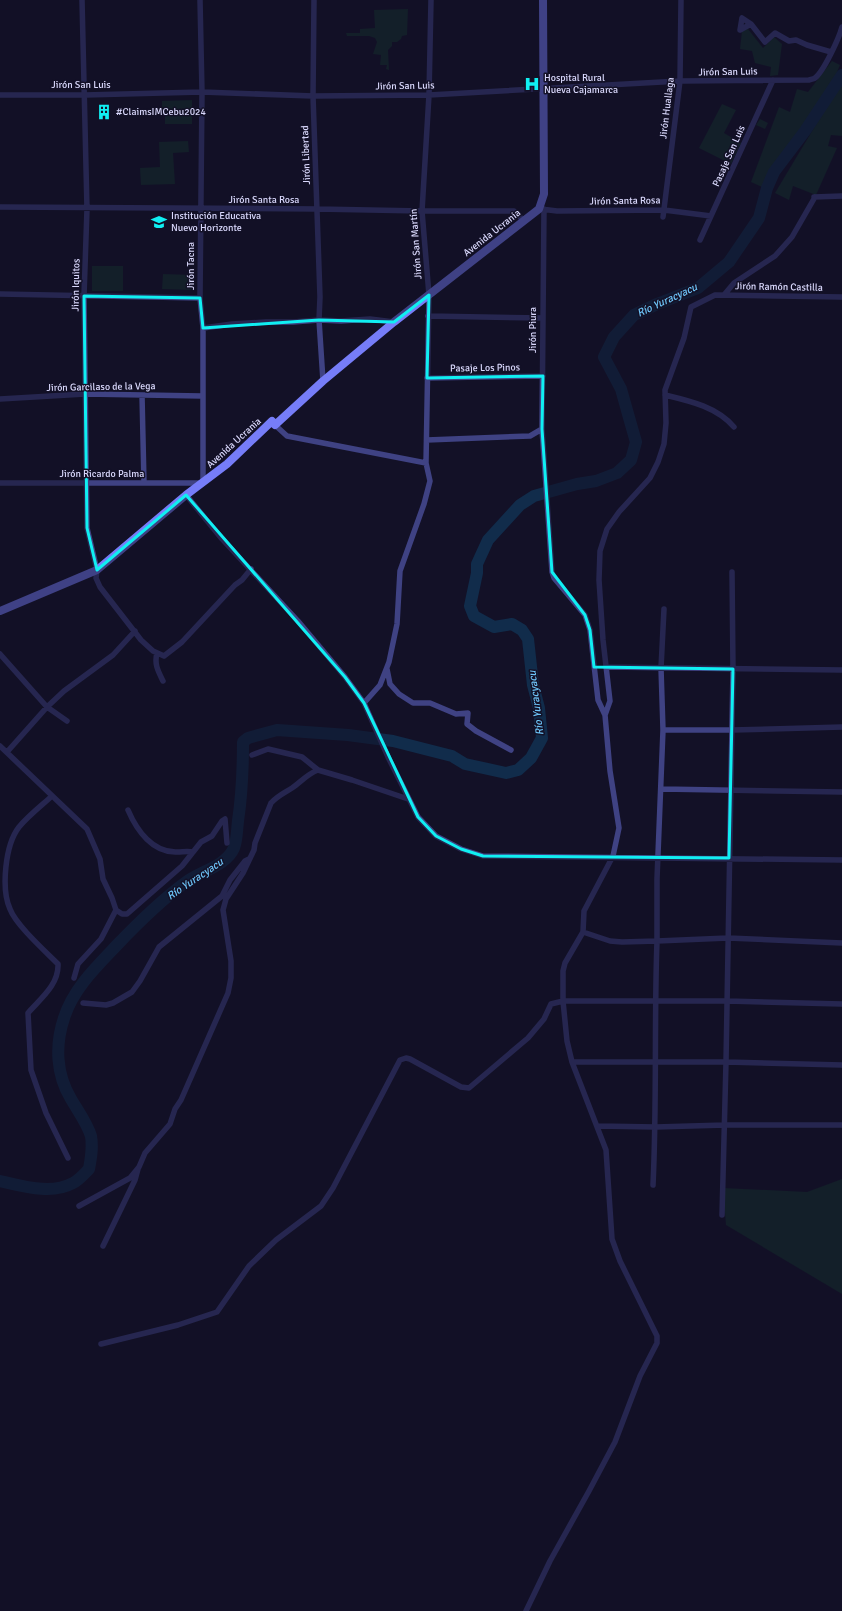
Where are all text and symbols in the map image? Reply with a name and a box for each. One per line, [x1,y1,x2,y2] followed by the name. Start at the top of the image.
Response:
[698,65,758,79] street label: Jirón San Luis
[544,72,618,96] place label: Hospital Rural Nueva Cajamarca
[523,75,541,93] hospital icon: Hospital Rural Nueva Cajamarca
[657,76,677,140] street label: Jirón Huallaga
[51,79,111,91] street label: Jirón San Luis
[375,79,435,93] street label: Jirón San Luis
[95,103,113,121] building icon: #ClaimsIMCebu2024
[116,106,207,118] place label: #ClaimsIMCebu2024
[710,123,748,188] street label: Pasaje San Luis
[299,125,313,185] street label: Jirón Libertad
[229,194,299,206] street label: Jirón Santa Rosa
[589,194,661,208] street label: Jirón Santa Rosa
[461,207,523,259] street label: Avenida Ucrania
[408,208,424,280] street label: Jirón San Martín
[171,210,261,234] place label: Institución Educativa Nuevo Horizonte
[150,213,168,231] school or university icon: Institución Educativa Nuevo Horizonte
[185,242,197,290] street label: Jirón Tacna
[70,258,82,312] street label: Jirón Iquitos
[635,280,700,320] water label: Río Yuracyacu
[735,280,823,294] street label: Jirón Ramón Castilla
[527,307,539,353] street label: Jirón Piura
[450,361,521,375] street label: Pasaje Los Pinos
[46,380,156,394] street label: Jirón Garcilaso de la Vega
[204,415,264,471] street label: Avenida Ucrania
[60,468,144,480] street label: Jirón Ricardo Palma
[525,669,546,736] water label: Río Yuracyacu
[164,855,226,903] water label: Río Yuracyacu

